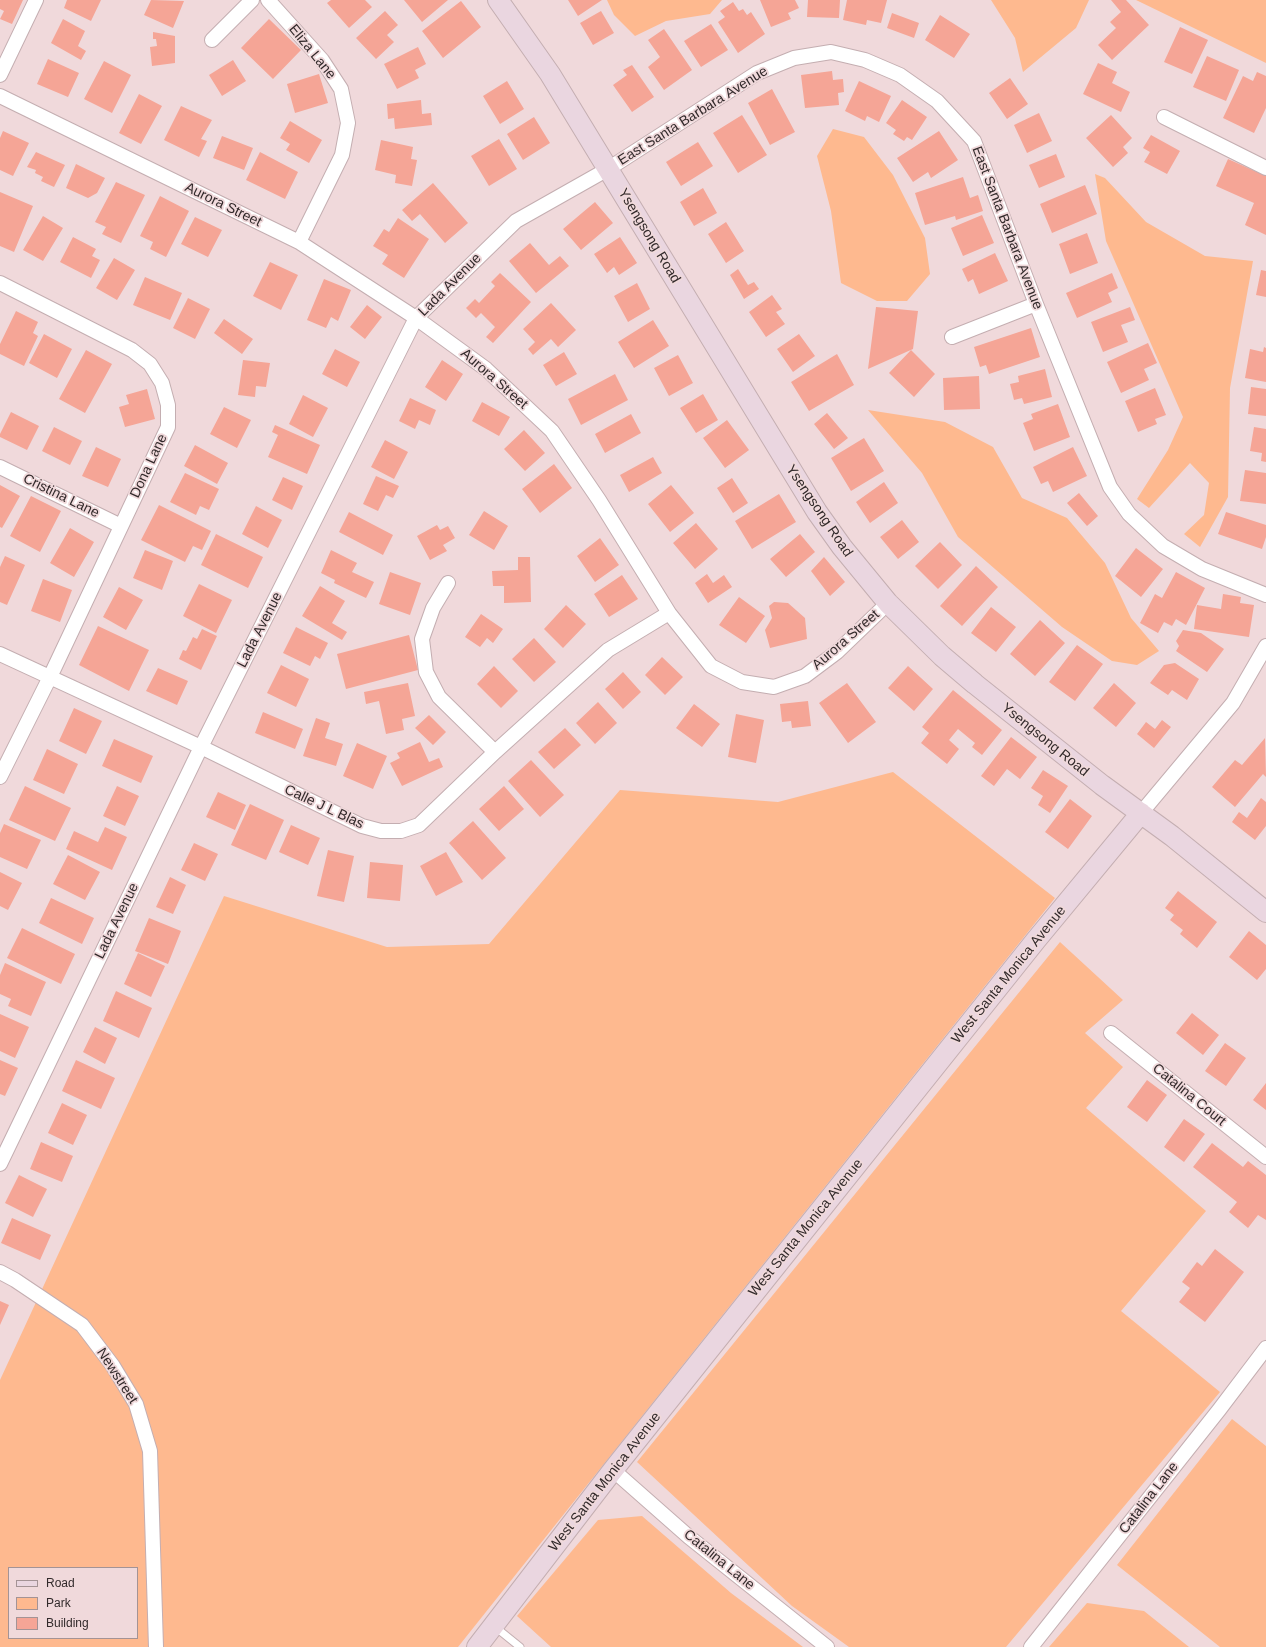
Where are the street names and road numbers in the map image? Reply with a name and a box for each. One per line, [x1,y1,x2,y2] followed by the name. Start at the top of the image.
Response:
[285,21,339,83] street label: Eliza Lane
[615,63,771,169] street label: East Santa Barbara Avenue
[968,144,1046,312] street label: East Santa Barbara Avenue
[182,179,264,231] street label: Aurora Street
[614,186,684,286] street label: Ysengsong Road
[415,250,485,320] street label: Lada Avenue
[457,345,531,413] street label: Aurora Street
[127,431,171,501] street label: Dona Lane
[782,462,856,560] street label: Ysengsong Road
[20,470,102,522] street label: Cristina Lane
[234,590,286,670] street label: Lada Avenue
[809,606,883,674] street label: Aurora Street
[998,700,1092,780] street label: Ysengsong Road
[282,781,366,833] street label: Calle J L Blas
[91,880,143,962] street label: Lada Avenue
[948,903,1070,1047] street label: West Santa Monica Avenue
[1149,1060,1229,1130] street label: Catalina Court
[745,1156,867,1300] street label: West Santa Monica Avenue
[93,1345,141,1407] street label: Newstreet
[545,1409,665,1555] street label: West Santa Monica Avenue
[1116,1459,1182,1537] street label: Catalina Lane
[680,1526,758,1594] street label: Catalina Lane

